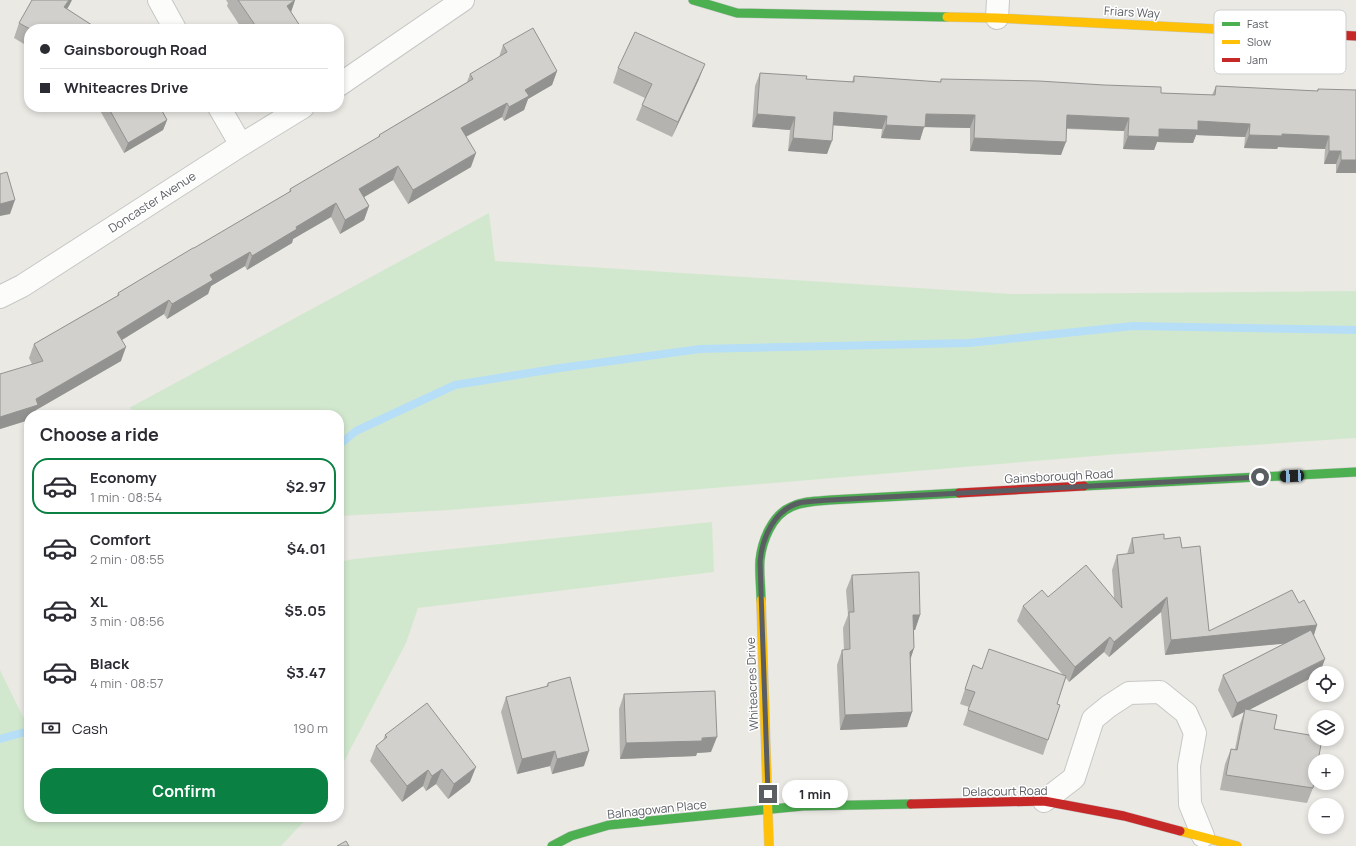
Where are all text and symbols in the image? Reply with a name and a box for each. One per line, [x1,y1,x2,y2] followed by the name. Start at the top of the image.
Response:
[1104,2,1161,22] street label: Friars Way
[1214,10,1346,74] legend
[1247,16,1269,31] text: Fast
[1247,34,1272,49] text: Slow
[64,39,207,60] text: Gainsborough Road
[1247,52,1268,67] text: Jam
[64,77,188,98] text: Whiteacres Drive
[105,167,199,237] street label: Doncaster Avenue
[40,422,159,446] text: Choose a ride
[1004,465,1114,487] street label: Gainsborough Road
[90,467,157,488] text: Economy
[42,468,78,504] icon: car
[1251,468,1269,486] route start
[1280,469,1304,483] car
[286,476,326,497] text: $2.97
[90,488,162,506] text: 1 min · 08:54
[90,529,151,550] text: Comfort
[42,530,78,566] icon: car
[287,538,326,559] text: $4.01
[90,550,164,568] text: 2 min · 08:55
[90,591,108,612] text: XL
[42,592,78,628] icon: car
[285,600,326,621] text: $5.05
[90,612,165,630] text: 3 min · 08:56
[742,637,762,731] street label: Whiteacres Drive
[90,653,129,674] text: Black
[42,654,78,690] icon: car
[286,662,326,683] text: $3.47
[1308,666,1344,834] map controls
[1308,666,1344,702] button: locate
[90,674,164,692] text: 4 min · 08:57
[1308,710,1344,746] button: layers
[40,717,62,739] icon: cash
[72,718,108,739] text: Cash
[293,719,328,737] text: 190 m
[1308,754,1344,790] button: +
[40,768,328,814] button: Confirm
[782,780,848,808] callout: 1 min
[962,782,1048,800] street label: Delacourt Road
[759,785,777,803] route end
[799,785,831,803] text: 1 min
[606,795,708,823] street label: Balnagowan Place
[1308,798,1344,834] button: −

